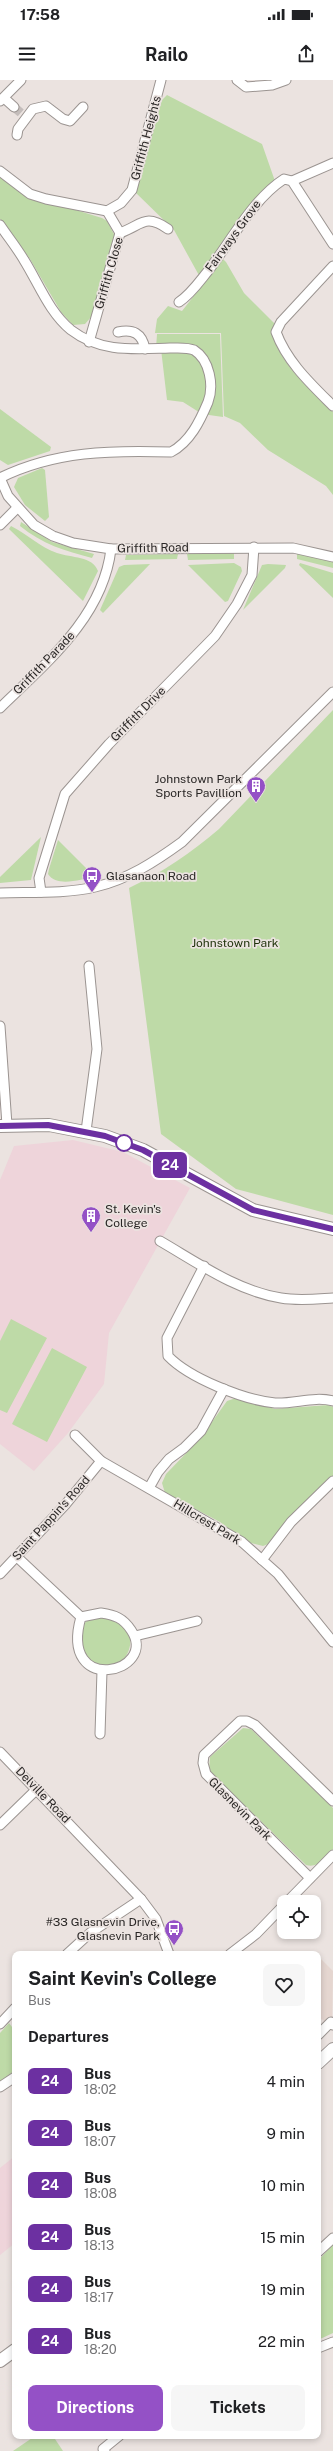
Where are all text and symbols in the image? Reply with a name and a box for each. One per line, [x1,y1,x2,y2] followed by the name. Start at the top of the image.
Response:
[20,6,60,23] text: 17:58
[16,43,38,65] icon: menu
[295,43,317,65] icon: share
[145,44,188,65] text: Railo
[128,94,164,182] street label: Griffith Heights
[202,197,264,275] street label: Fairways Grove
[92,235,126,311] street label: Griffith Close
[117,540,189,556] street label: Griffith Road
[10,628,78,697] street label: Griffith Parade
[108,684,168,744] street label: Griffith Drive
[155,772,242,800] place label: Johnstown Park Sports Pavillion
[245,775,267,803] building icon: Johnstown Park Sports Pavillion
[81,865,103,893] bus stop icon: Glasanaon Road
[106,869,196,883] place label: Glasanaon Road
[191,936,279,950] park label: Johnstown Park
[115,1134,133,1152] unlabelled marker
[152,1152,188,1178] line badge: 24
[161,1157,179,1173] text: 24
[105,1202,161,1230] place label: St. Kevin's College
[80,1205,102,1233] building icon: St. Kevin's College
[9,1473,93,1563] street label: Saint Pappin's Road
[171,1496,243,1548] street label: Hillcrest Park
[13,1764,73,1826] street label: Delville Road
[206,1775,275,1844] street label: Glasnevin Park
[277,1895,321,1939] map controls
[277,1895,321,1939] button: locate
[46,1915,160,1943] place label: #33 Glasnevin Drive, Glasnevin Park
[163,1918,185,1946] bus stop icon: #33 Glasnevin Drive, Glasnevin Park
[263,1964,305,2006] button: heart
[28,1967,217,1989] text: Saint Kevin's College
[28,1993,51,2008] text: Bus
[28,2028,109,2045] text: Departures
[84,2065,111,2082] text: Bus
[41,2073,59,2089] text: 24
[266,2073,305,2090] text: 4 min
[84,2082,116,2097] text: 18:02
[84,2117,111,2134] text: Bus
[41,2125,59,2141] text: 24
[267,2125,305,2142] text: 9 min
[84,2134,116,2149] text: 18:07
[84,2169,111,2186] text: Bus
[41,2177,59,2193] text: 24
[261,2177,305,2194] text: 10 min
[84,2186,117,2201] text: 18:08
[84,2221,111,2238] text: Bus
[41,2229,59,2245] text: 24
[260,2229,305,2246] text: 15 min
[84,2238,114,2253] text: 18:13
[84,2273,111,2290] text: Bus
[41,2281,59,2297] text: 24
[260,2281,305,2298] text: 19 min
[84,2290,114,2305] text: 18:17
[84,2325,111,2342] text: Bus
[41,2333,59,2349] text: 24
[258,2333,305,2350] text: 22 min
[84,2342,117,2357] text: 18:20
[28,2385,163,2431] button: Directions
[171,2385,305,2431] button: Tickets

